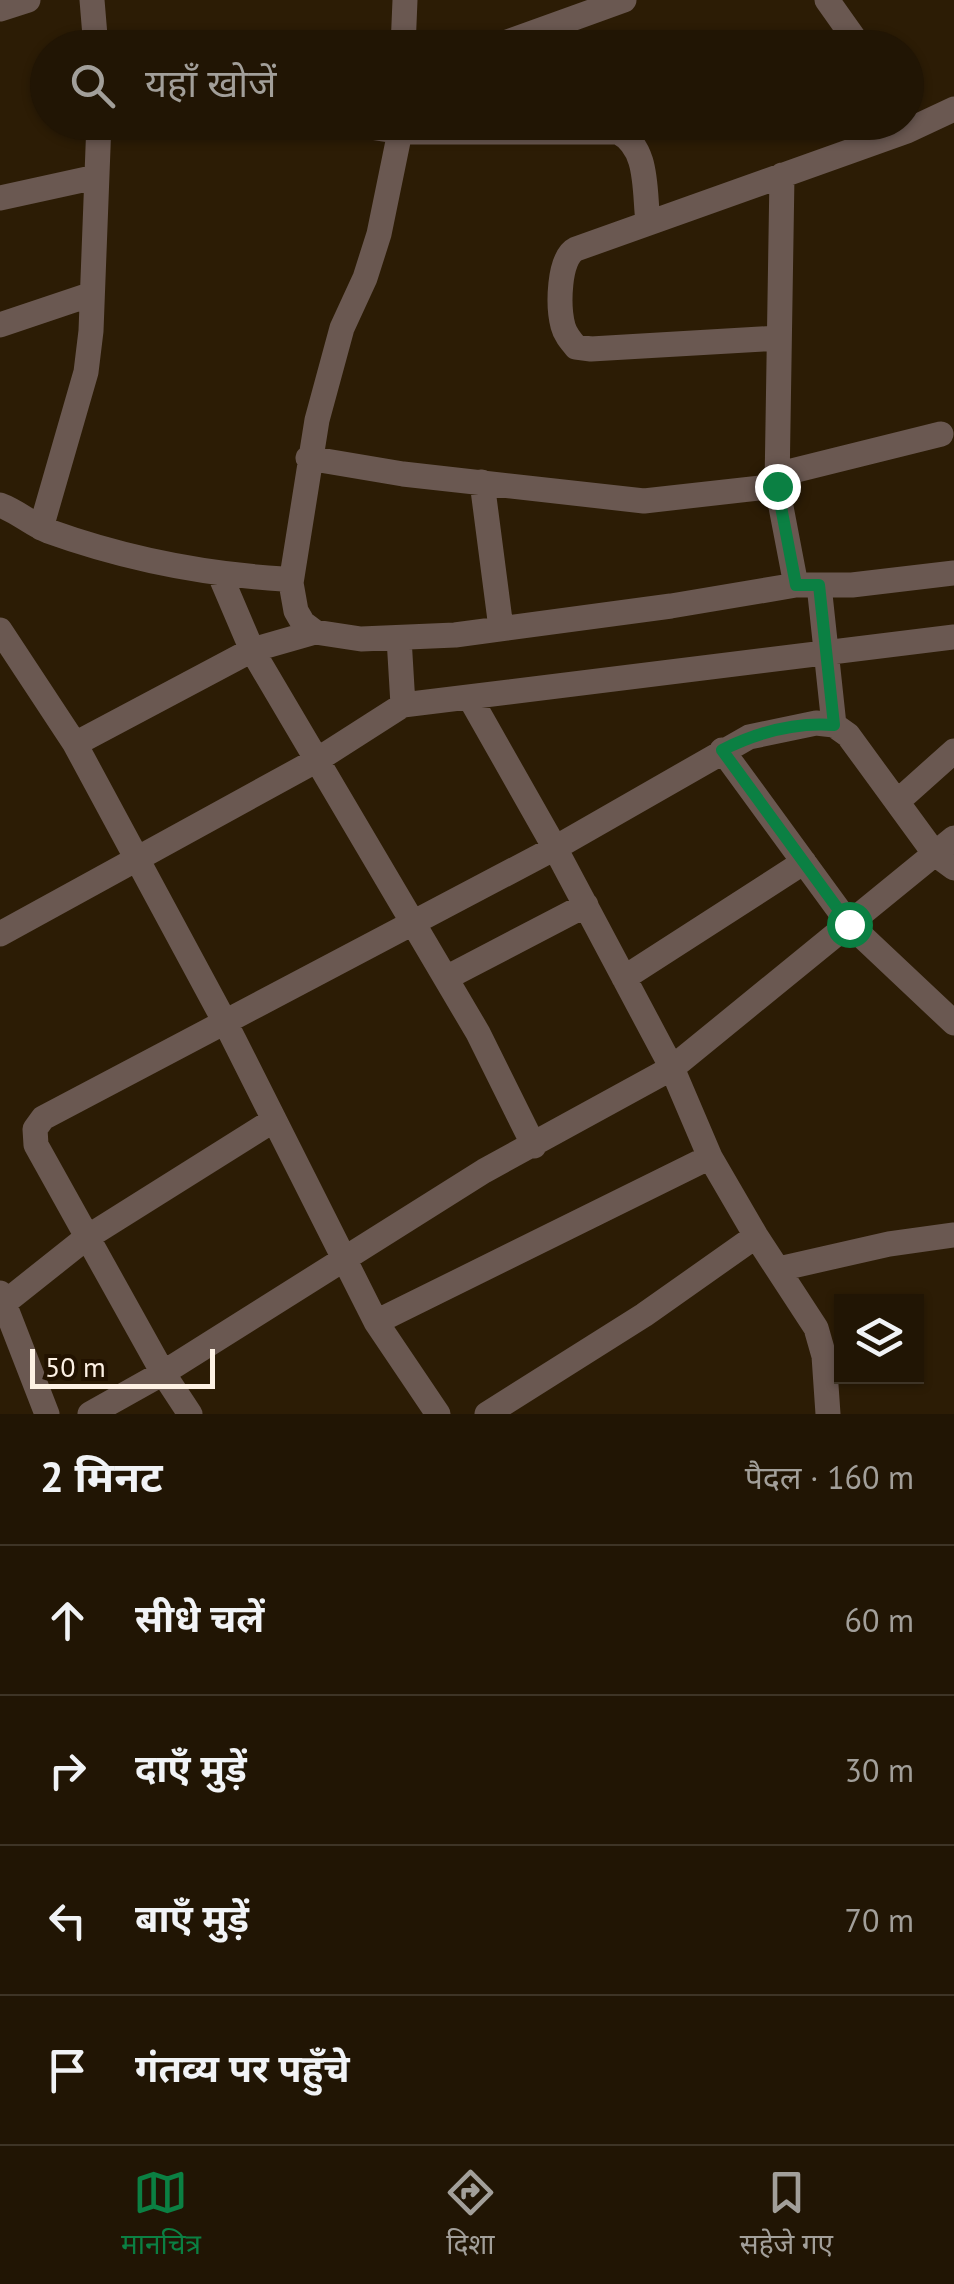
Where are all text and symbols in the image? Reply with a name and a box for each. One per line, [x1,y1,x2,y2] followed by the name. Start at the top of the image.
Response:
[30,30,924,140] search box
[65,58,120,113] icon: search
[145,58,276,107] text: यहाँ खोजें
[755,464,801,510] route end
[827,902,873,948] route start
[834,1294,924,1384] map controls
[834,1294,924,1384] button: layers
[30,1344,215,1388] scale bar
[45,1348,106,1385] text: 50 m
[40,1449,163,1504] text: 2 मिनट
[745,1456,914,1498] text: पैदल · 160 m
[40,1593,95,1648] icon: ahead
[135,1593,264,1642] text: सीधे चलें
[845,1599,914,1641] text: 60 m
[40,1743,95,1798] icon: right
[135,1743,247,1792] text: दाएँ मुड़ें
[845,1749,914,1791] text: 30 m
[40,1893,95,1948] icon: left
[135,1893,249,1942] text: बाएँ मुड़ें
[845,1899,914,1941] text: 70 m
[40,2043,95,2098] icon: arrive
[135,2043,350,2092] text: गंतव्य पर पहुँचे
[121,2165,201,2265] tab: मानचित्र
[443,2165,498,2265] tab: दिशा
[740,2165,833,2265] tab: सहेजे गए

